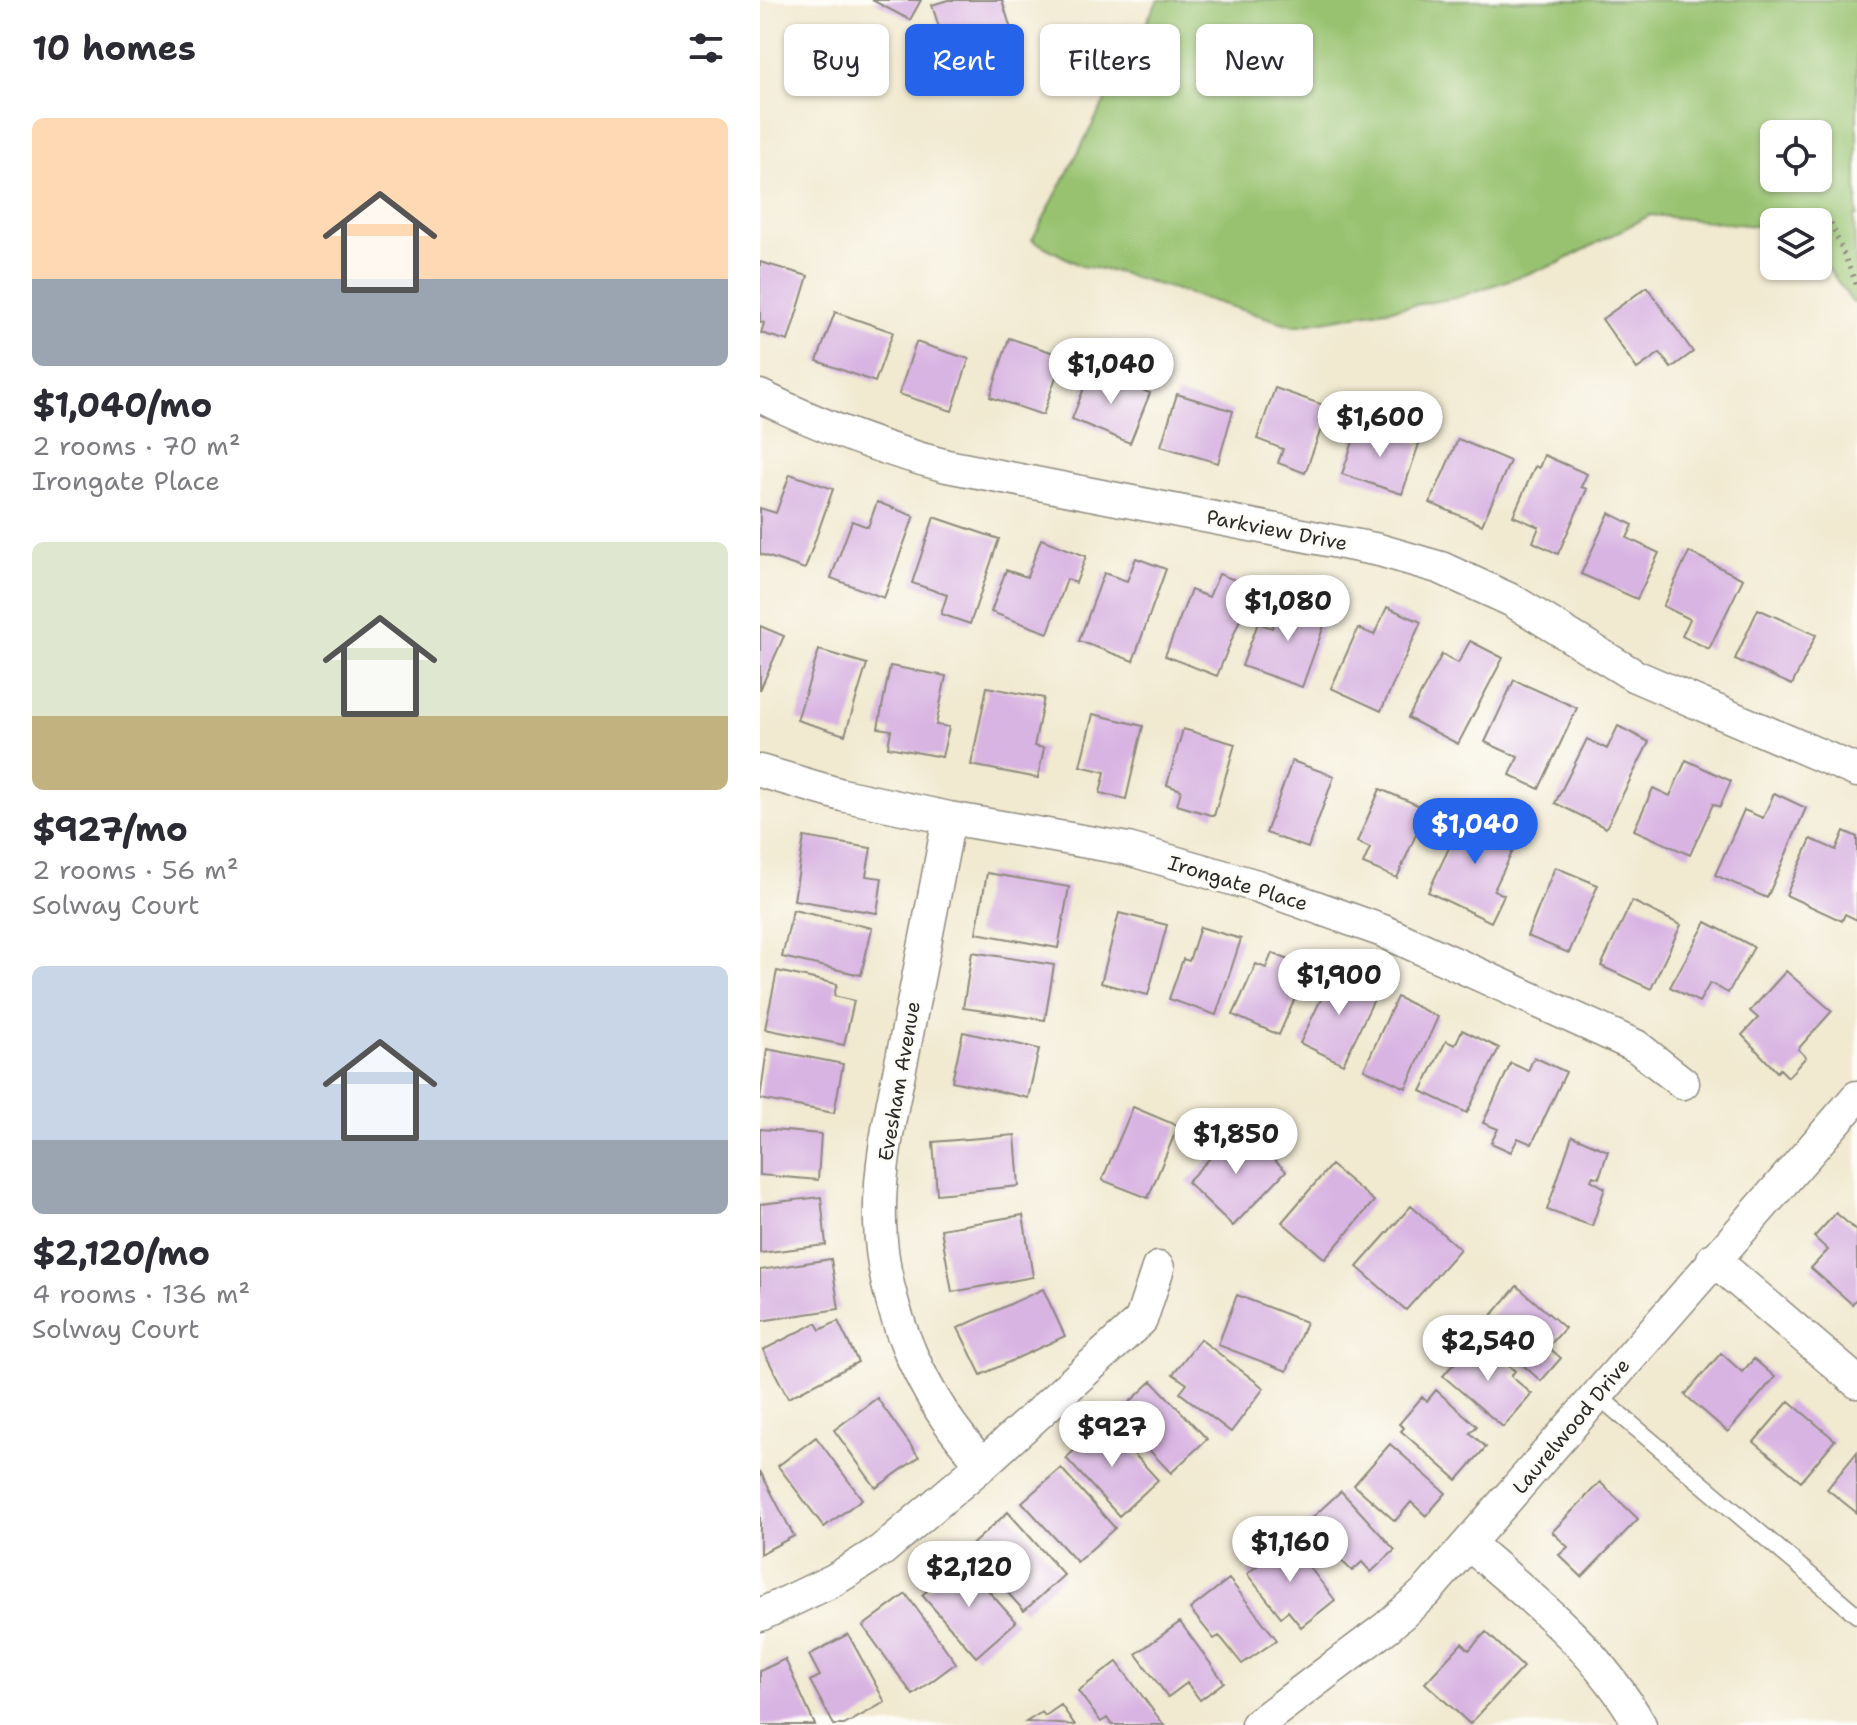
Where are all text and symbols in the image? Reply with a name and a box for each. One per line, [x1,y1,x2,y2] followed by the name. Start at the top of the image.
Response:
[784,24,889,96] chip: Buy
[905,24,1024,96] chip: Rent
[1040,24,1180,96] chip: Filters
[1196,24,1313,96] chip: New
[32,25,196,71] text: 10 homes
[684,26,728,70] icon: filters
[1760,120,1832,280] map controls
[1760,120,1832,192] button: locate
[308,170,452,314] icon: home
[1760,208,1832,280] button: layers
[1046,338,1176,406] pin: $1,040
[1067,346,1155,381] text: $1,040
[32,382,212,428] text: $1,040/mo
[1315,391,1445,459] pin: $1,600
[1336,399,1424,434] text: $1,600
[32,428,241,463] text: 2 rooms · 70 m²
[32,463,220,498] text: Irongate Place
[1204,504,1350,556] street label: Parkview Drive
[1223,575,1353,643] pin: $1,080
[1244,583,1332,618] text: $1,080
[308,594,452,738] icon: home
[1410,798,1540,866] pin: $1,040
[32,806,188,852] text: $927/mo
[1431,806,1519,841] text: $1,040
[1165,849,1311,917] street label: Irongate Place
[32,852,239,887] text: 2 rooms · 56 m²
[32,887,200,922] text: Solway Court
[1274,949,1404,1017] pin: $1,900
[1296,957,1382,992] text: $1,900
[872,999,926,1163] street label: Evesham Avenue
[308,1018,452,1162] icon: home
[1171,1108,1301,1176] pin: $1,850
[1193,1116,1279,1151] text: $1,850
[32,1230,210,1276] text: $2,120/mo
[32,1276,250,1311] text: 4 rooms · 136 m²
[32,1311,200,1346] text: Solway Court
[1423,1315,1553,1383] pin: $2,540
[1441,1323,1535,1358] text: $2,540
[1507,1353,1635,1499] street label: Laurelwood Drive
[1065,1401,1159,1469] pin: $927
[1077,1409,1147,1444] text: $927
[1225,1516,1355,1584] pin: $1,160
[1250,1524,1330,1559] text: $1,160
[904,1541,1034,1609] pin: $2,120
[926,1549,1012,1584] text: $2,120

